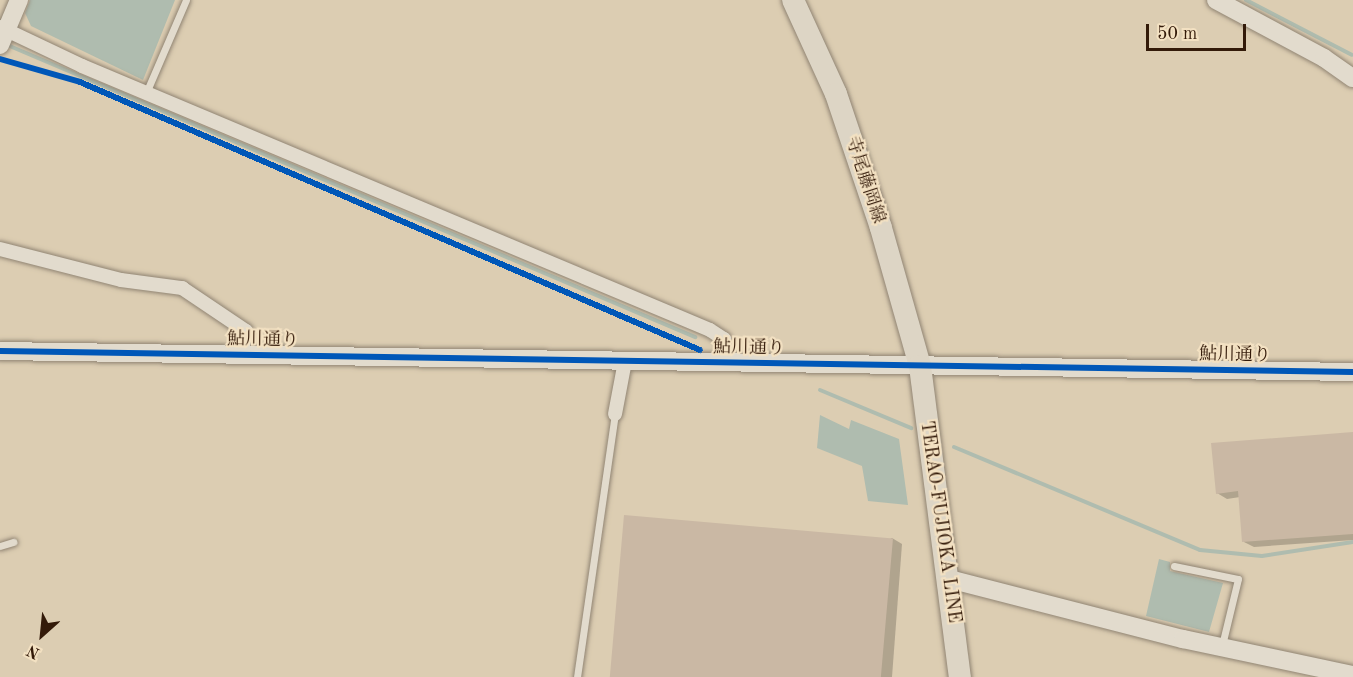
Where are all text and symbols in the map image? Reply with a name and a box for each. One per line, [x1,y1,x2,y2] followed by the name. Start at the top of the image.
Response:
[1149,12,1250,50] scale bar
[1157,25,1197,43] text: 50 m
[841,134,889,226] street label: 寺尾藤岡線
[227,329,299,351] street label: 鮎川通り
[713,337,785,359] street label: 鮎川通り
[1199,344,1271,366] street label: 鮎川通り
[915,420,965,624] street label: TERAO-FUJIOKA LINE
[12,605,72,665] north arrow
[25,641,43,661] text: N

